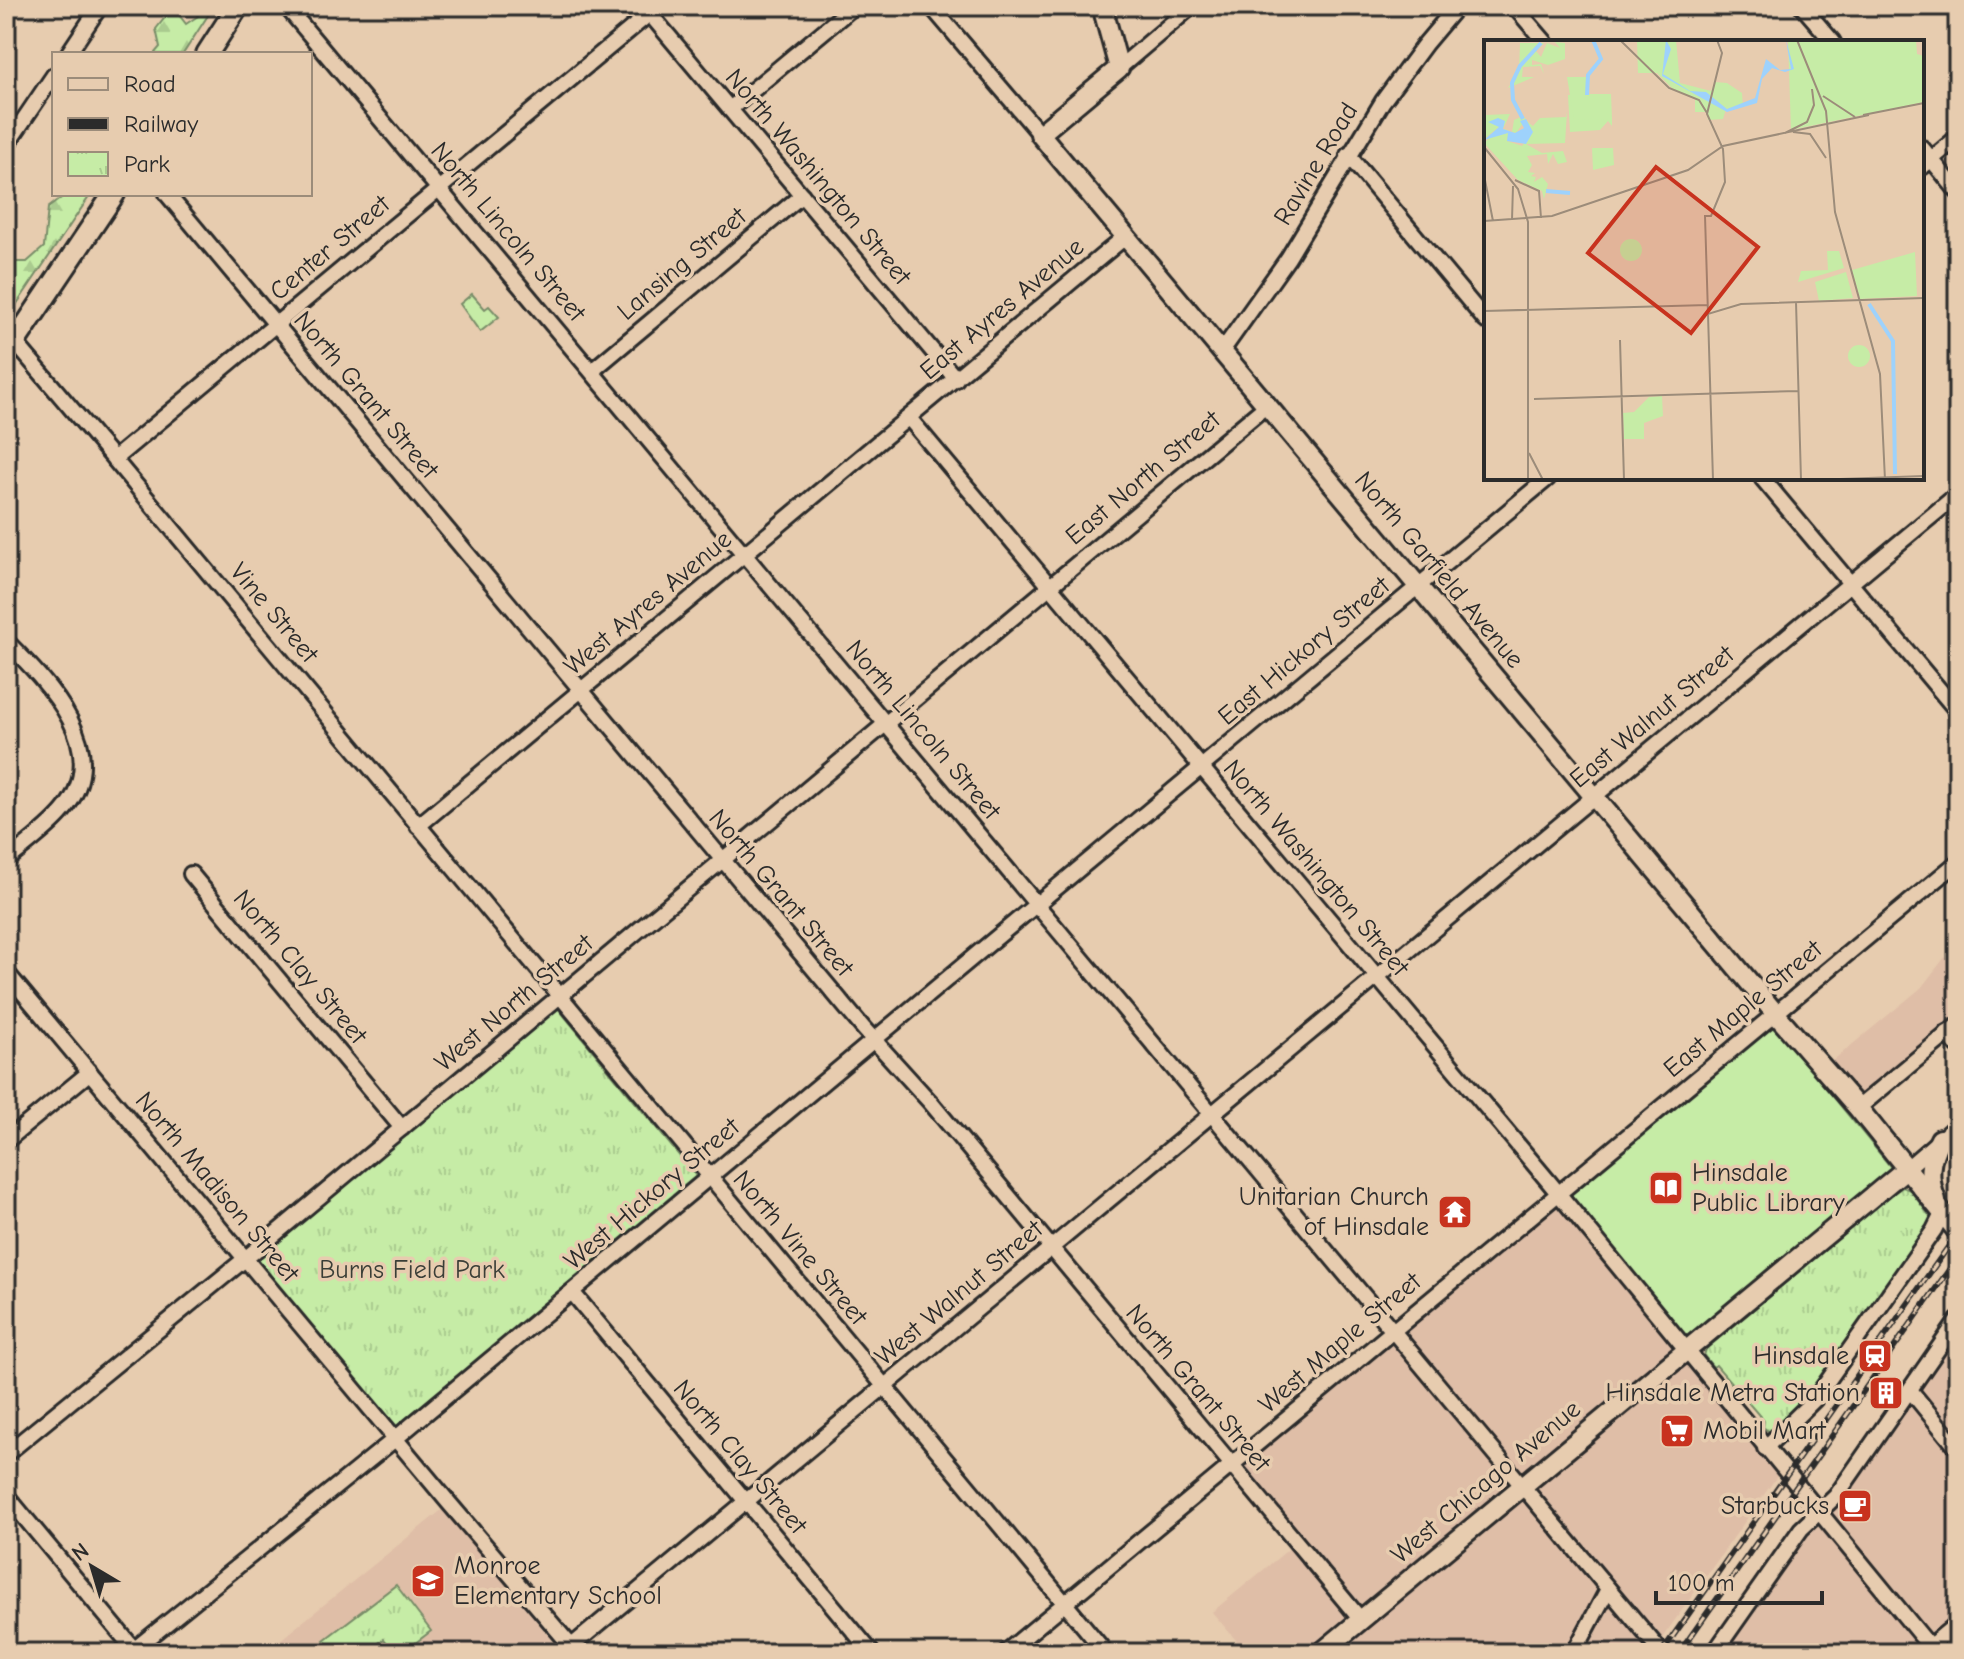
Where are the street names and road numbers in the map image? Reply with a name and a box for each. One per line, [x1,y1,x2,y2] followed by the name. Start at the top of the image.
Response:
[719,63,918,292] street label: North Washington Street
[1268,97,1364,231] street label: Ravine Road
[424,136,593,329] street label: North Lincoln Street
[264,188,397,307] street label: Center Street
[611,200,754,327] street label: Lansing Street
[914,232,1090,386] street label: East Ayres Avenue
[287,305,446,486] street label: North Grant Street
[1060,404,1228,551] street label: East North Street
[1348,466,1530,674] street label: North Garfield Avenue
[558,524,738,682] street label: West Ayres Avenue
[224,557,325,670] street label: Vine Street
[1212,569,1397,732] street label: East Hickory Street
[839,634,1008,827] street label: North Lincoln Street
[1564,639,1741,794] street label: East Walnut Street
[1217,754,1416,983] street label: North Washington Street
[702,803,861,984] street label: North Grant Street
[227,884,374,1051] street label: North Clay Street
[429,927,600,1078] street label: West North Street
[1658,933,1829,1084] street label: East Maple Street
[129,1086,306,1289] street label: North Madison Street
[558,1111,747,1276] street label: West Hickory Street
[727,1165,874,1332] street label: North Vine Street
[869,1213,1050,1372] street label: West Walnut Street
[1253,1266,1428,1419] street label: West Maple Street
[1119,1298,1278,1479] street label: North Grant Street
[667,1374,814,1541] street label: North Clay Street
[1385,1394,1587,1570] street label: West Chicago Avenue

